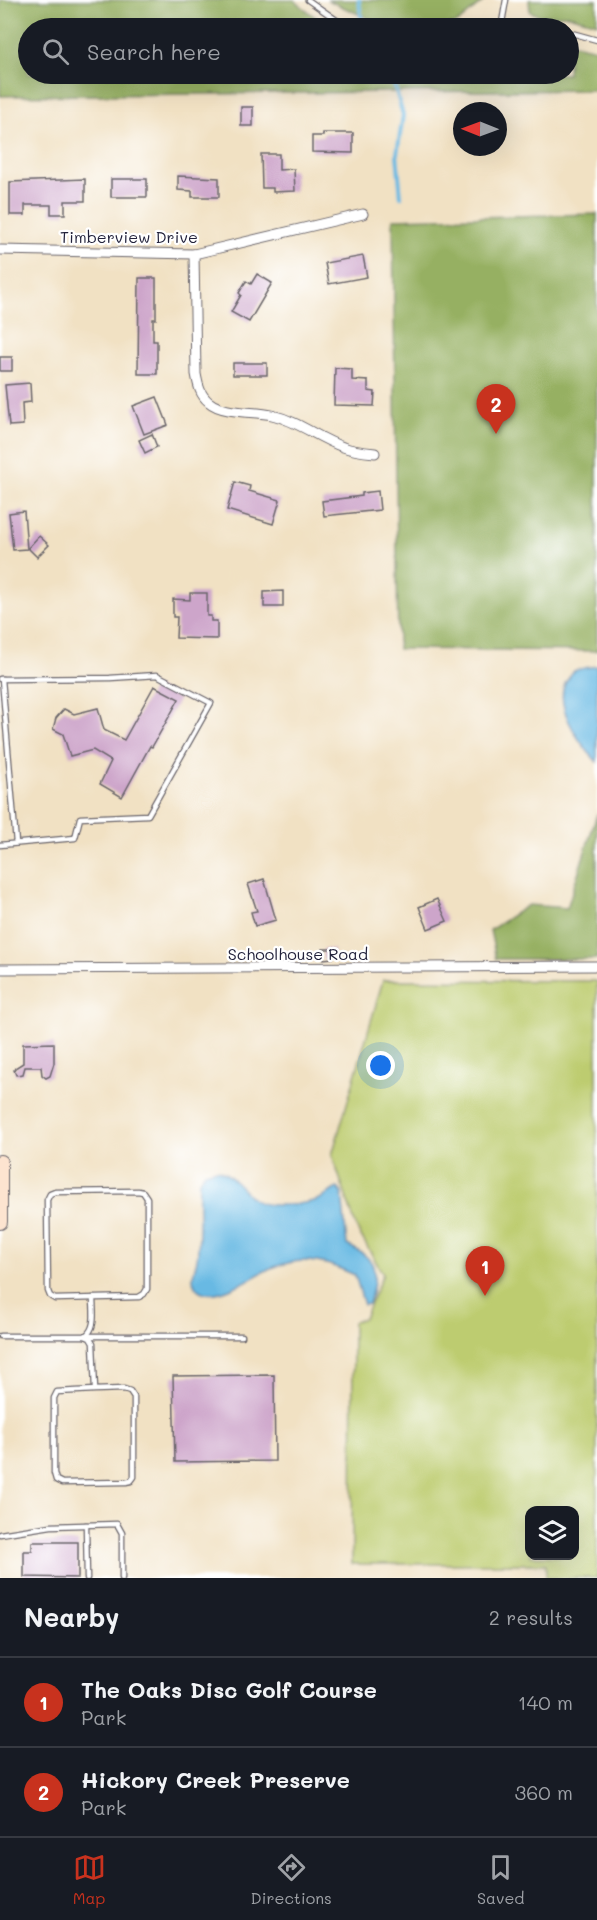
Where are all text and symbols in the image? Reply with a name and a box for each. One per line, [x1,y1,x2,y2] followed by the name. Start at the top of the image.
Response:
[18,18,579,84] search box
[39,35,72,68] icon: search
[87,37,221,66] text: Search here
[453,102,507,156] north arrow
[60,226,198,247] street label: Timberview Drive
[476,384,516,434] pin: 2
[228,943,368,964] street label: Schoolhouse Road
[366,1051,395,1080] your location
[466,1246,504,1296] pin: 1
[525,1506,579,1560] map controls
[525,1506,579,1560] button: layers
[24,1600,119,1634] text: Nearby
[489,1604,573,1630] text: 2 results
[81,1675,377,1704] text: The Oaks Disc Golf Course
[39,1689,48,1715] text: 1
[518,1689,573,1715] text: 140 m
[81,1704,126,1730] text: Park
[81,1765,350,1794] text: Hickory Creek Preserve
[38,1779,49,1805] text: 2
[515,1779,573,1805] text: 360 m
[81,1794,126,1820] text: Park
[73,1851,106,1908] tab: Map
[251,1851,332,1908] tab: Directions
[477,1851,524,1908] tab: Saved

